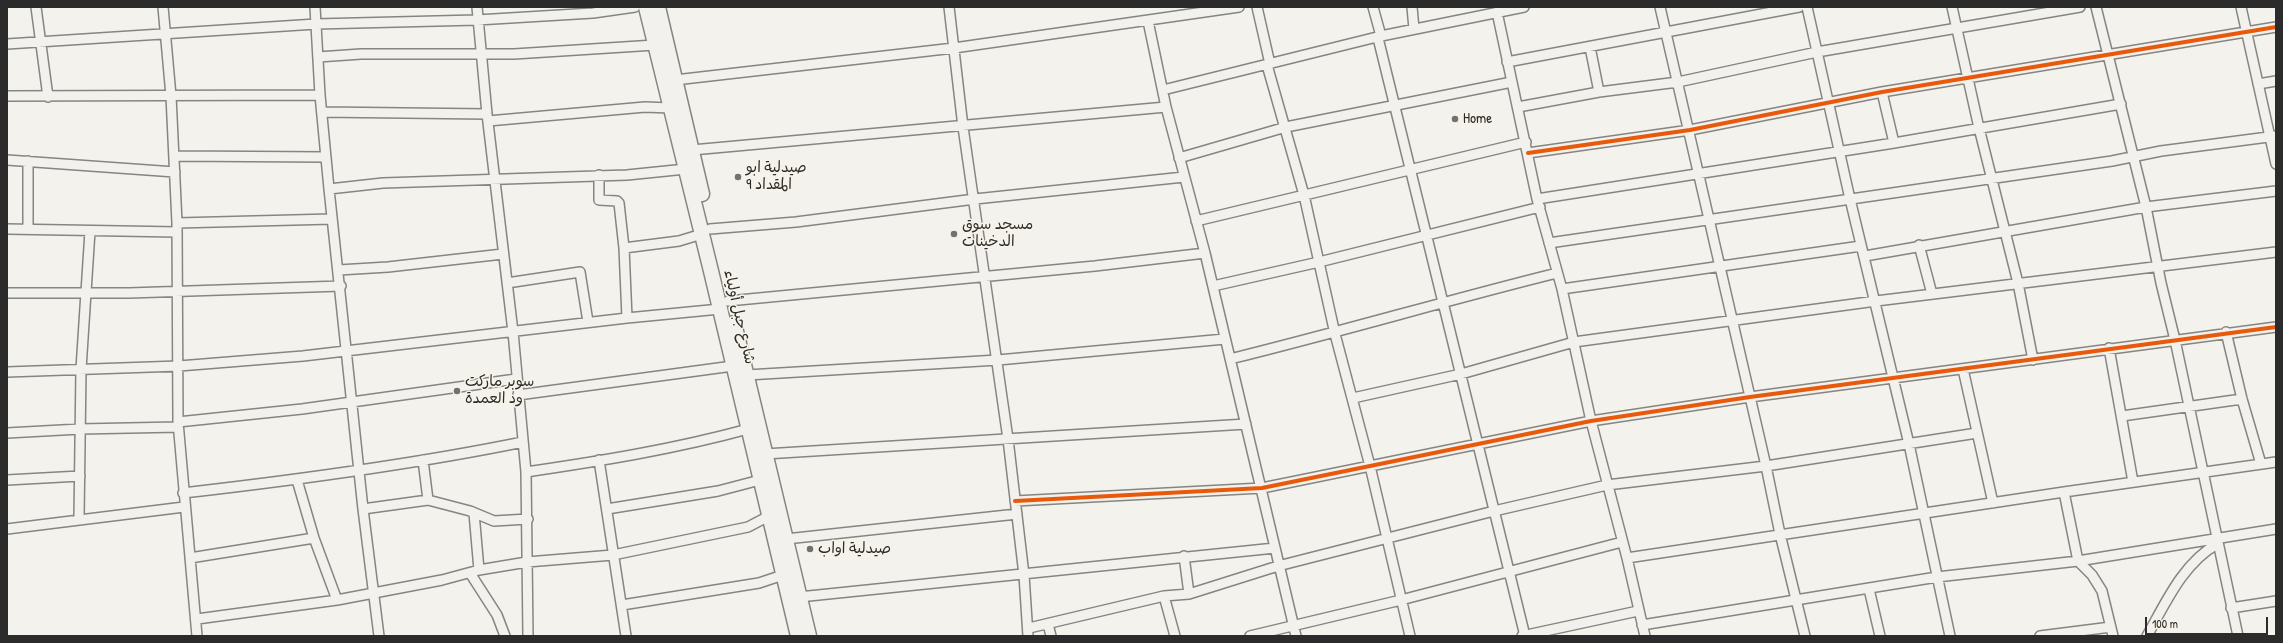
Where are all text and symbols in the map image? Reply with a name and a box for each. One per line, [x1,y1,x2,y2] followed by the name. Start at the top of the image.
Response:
[1463,110,1492,128] place label: Home
[1450,114,1460,124] marker: Home
[746,159,806,194] place label: صيدلية ابو المقداد 9
[733,172,743,182] marker: صيدلية ابو المقداد 9
[962,216,1033,251] place label: مسجد سوق الدخينات
[949,229,959,239] marker: مسجد سوق الدخينات
[719,268,759,366] street label: شارع جبل أولياء
[465,373,534,408] place label: سوبر ماركت ود العمدة
[452,386,462,396] marker: سوبر ماركت ود العمدة
[818,540,891,558] place label: صيدلية اواب
[805,544,815,554] marker: صيدلية اواب
[2147,609,2270,635] scale bar
[2152,615,2178,632] text: 100 m

